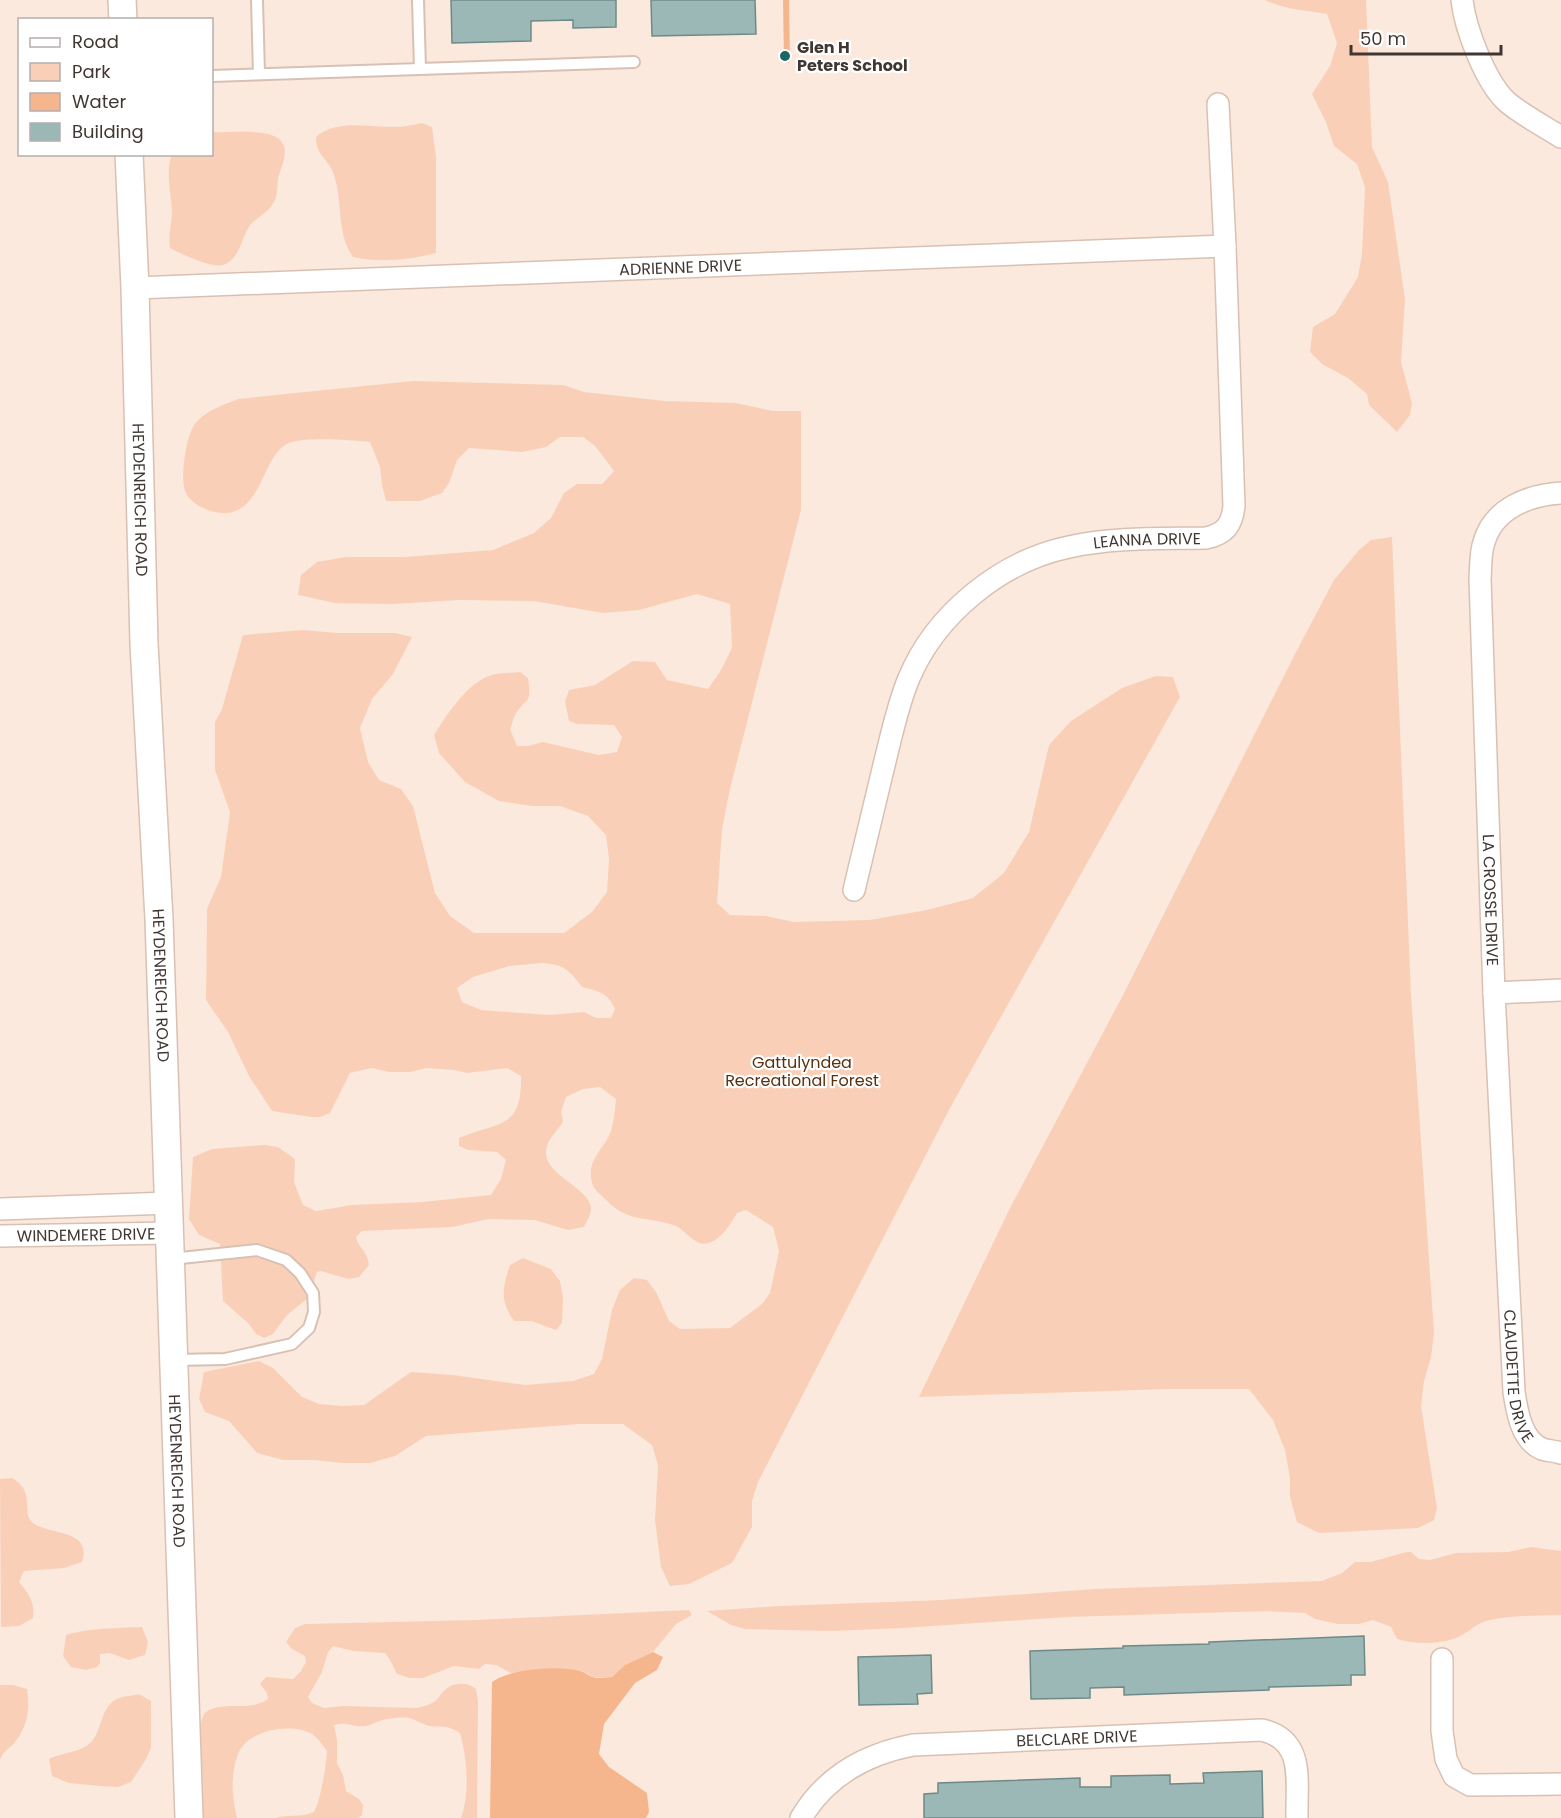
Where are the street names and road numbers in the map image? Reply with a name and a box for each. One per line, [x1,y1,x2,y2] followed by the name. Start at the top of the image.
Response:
[619,254,743,281] street label: ADRIENNE DRIVE
[126,423,153,577] street label: HEYDENREICH ROAD
[1092,527,1201,555] street label: LEANNA DRIVE
[1477,834,1504,966] street label: LA CROSSE DRIVE
[146,908,175,1062] street label: HEYDENREICH ROAD
[16,1222,155,1248] street label: WINDEMERE DRIVE
[1498,1309,1539,1447] street label: CLAUDETTE DRIVE
[163,1394,191,1548] street label: HEYDENREICH ROAD
[1016,1724,1138,1753] street label: BELCLARE DRIVE

